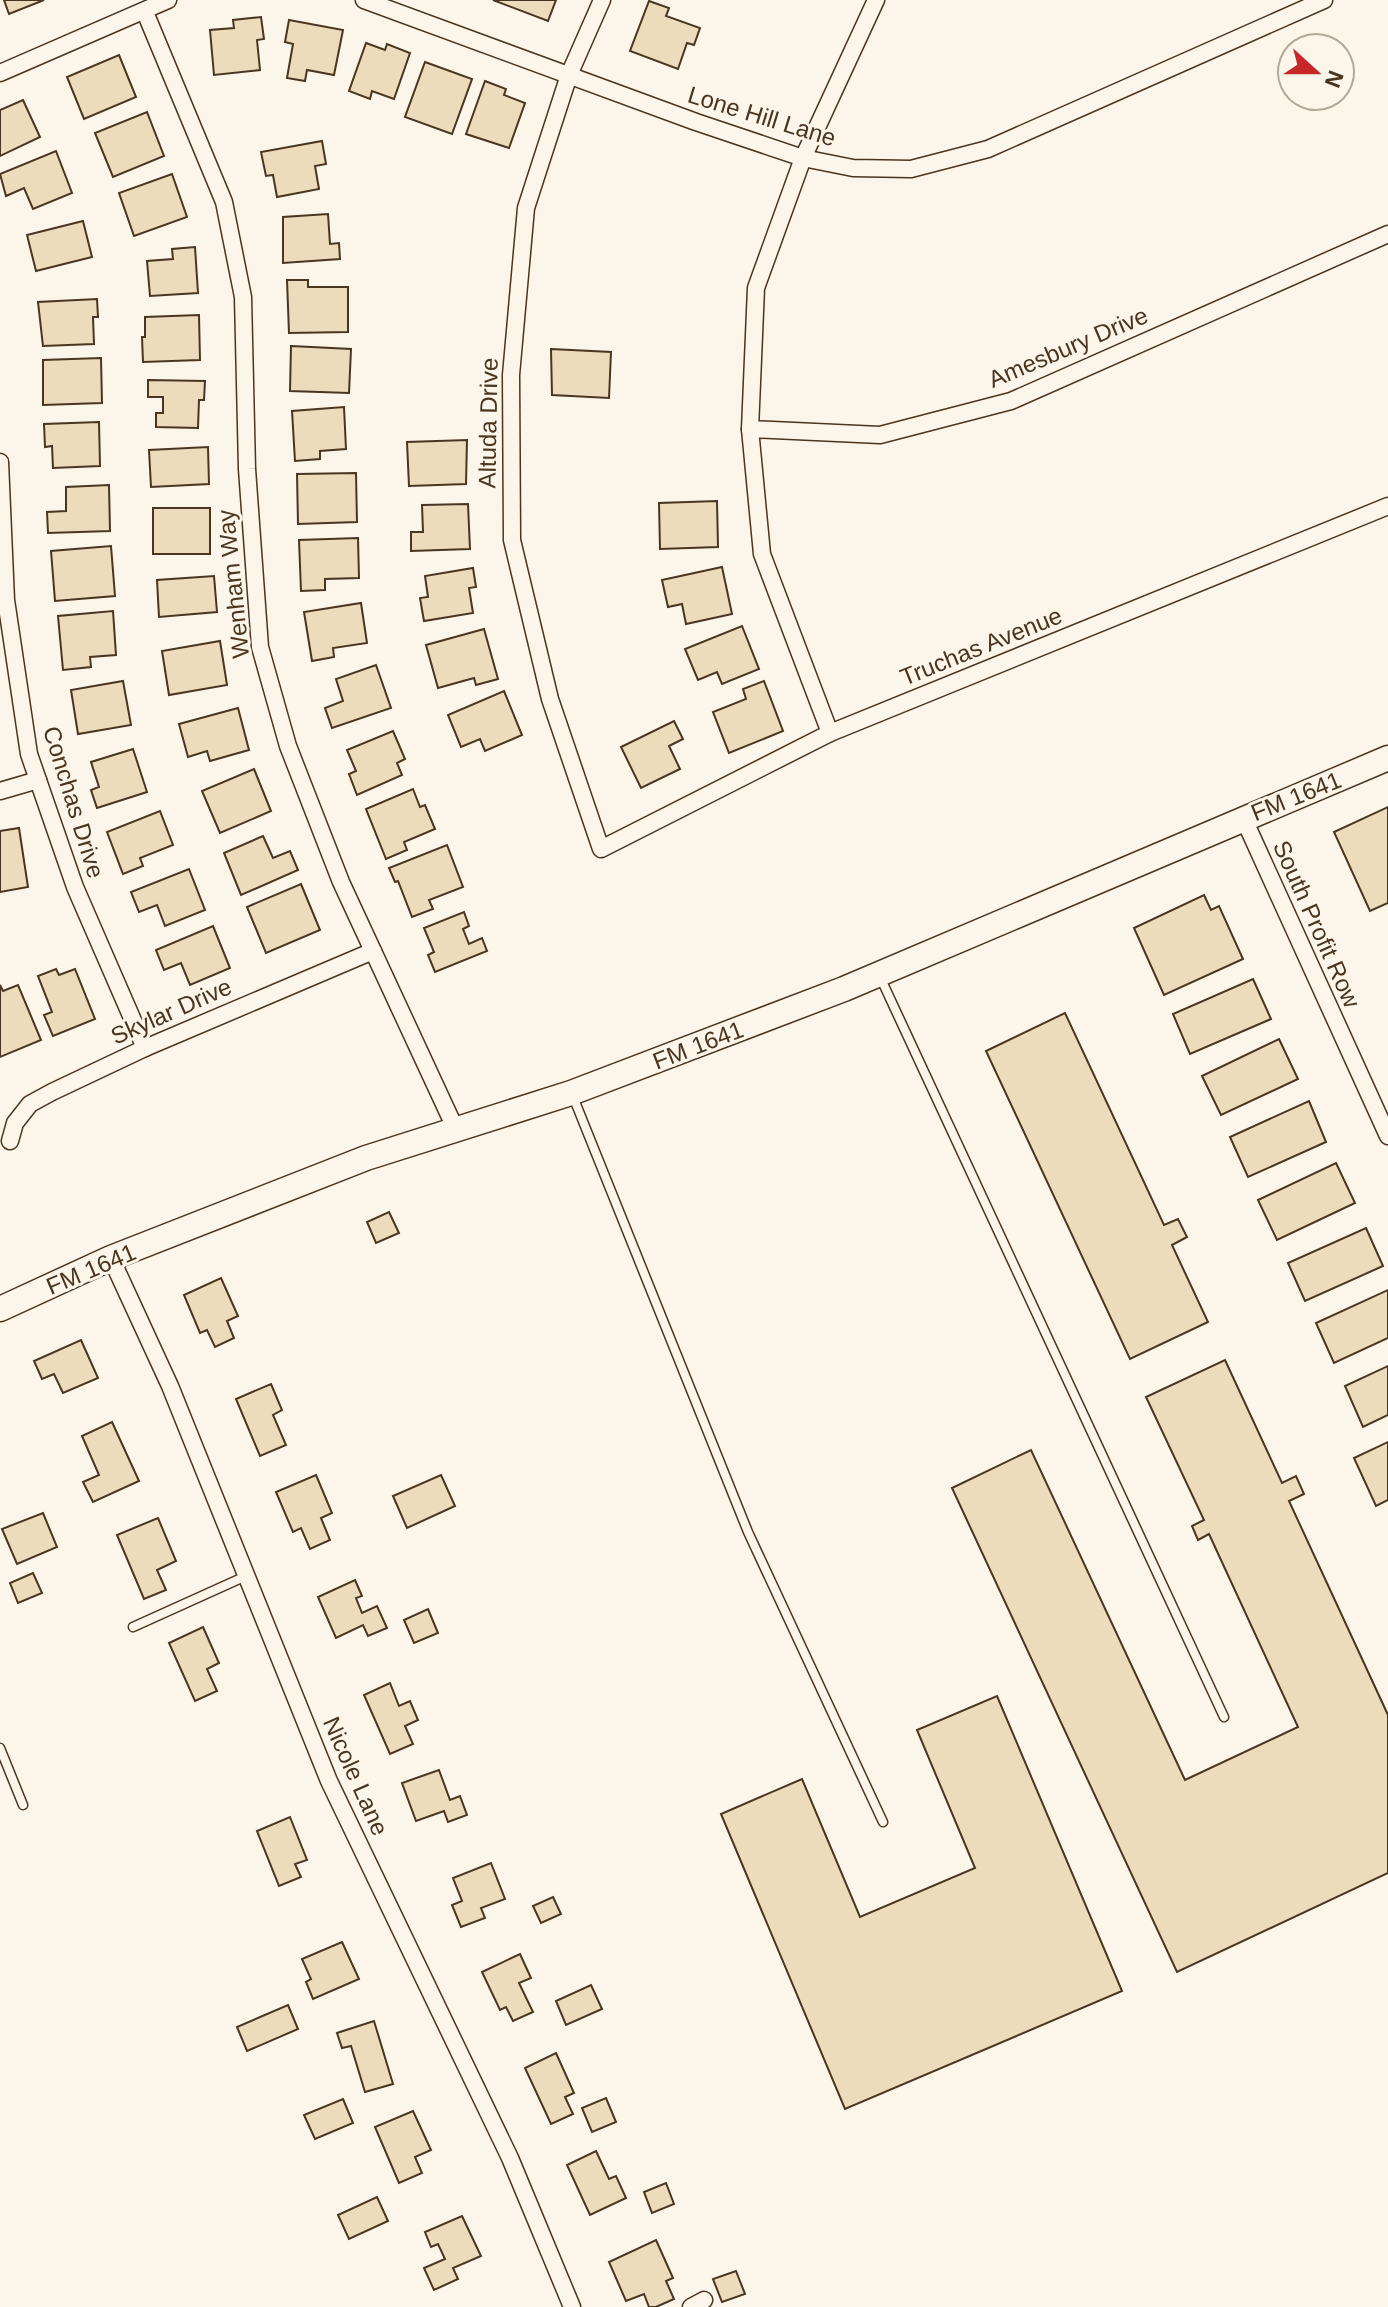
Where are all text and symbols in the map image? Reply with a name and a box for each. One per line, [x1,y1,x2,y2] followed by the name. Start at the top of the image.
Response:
[1276,32,1356,112] north arrow
[1320,67,1349,91] text: N
[685,81,839,151] street label: Lone Hill Lane
[984,301,1152,393] street label: Amesbury Drive
[473,357,503,489] street label: Altuda Drive
[212,508,254,660] street label: Wenham Way
[896,601,1066,691] street label: Truchas Avenue
[38,723,110,881] street label: Conchas Drive
[1247,766,1345,826] street label: FM 1641
[1268,836,1366,1012] street label: South Profit Row
[106,972,236,1050] street label: Skylar Drive
[649,1015,747,1075] street label: FM 1641
[42,1238,140,1300] street label: FM 1641
[318,1713,394,1839] street label: Nicole Lane

